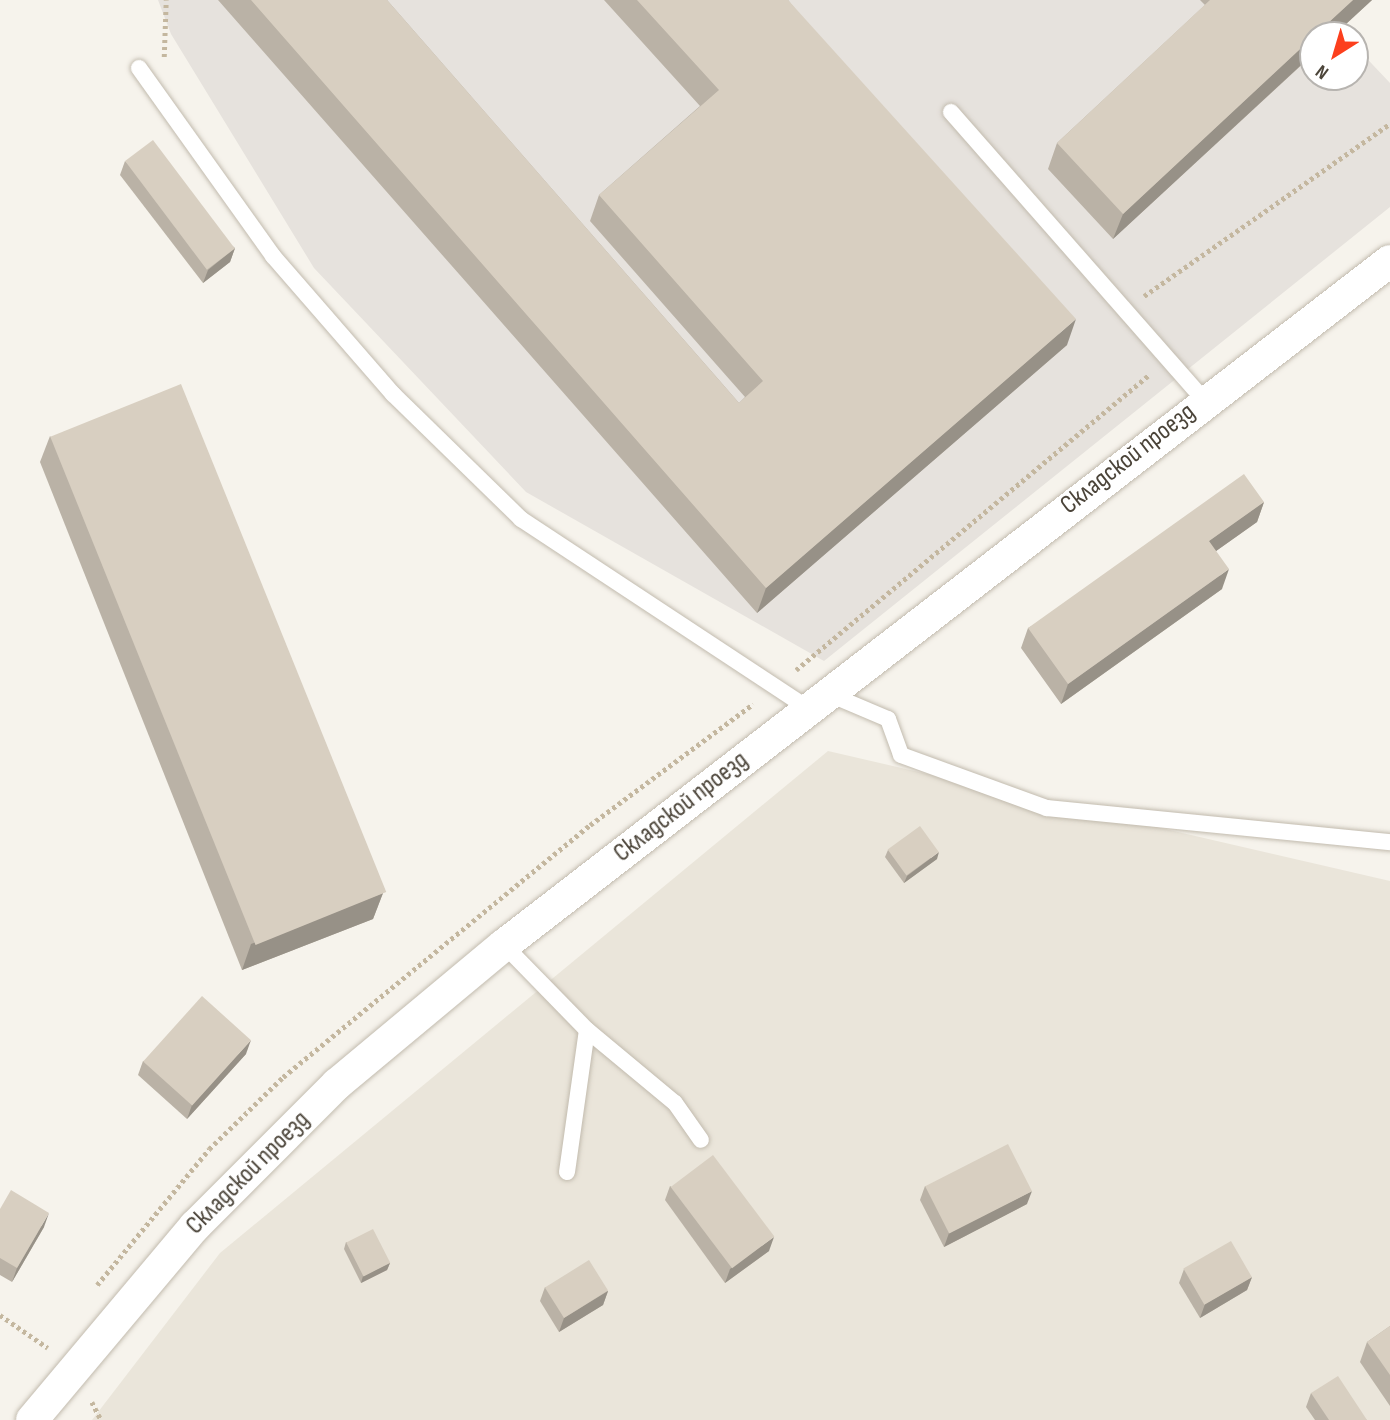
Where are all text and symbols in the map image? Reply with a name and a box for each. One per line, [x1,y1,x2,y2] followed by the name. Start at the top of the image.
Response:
[1299,21,1369,91] north arrow
[1311,59,1333,84] text: N
[1055,397,1201,521] street label: Складской проезд
[608,745,754,869] street label: Складской проезд
[180,1105,316,1241] street label: Складской проезд

